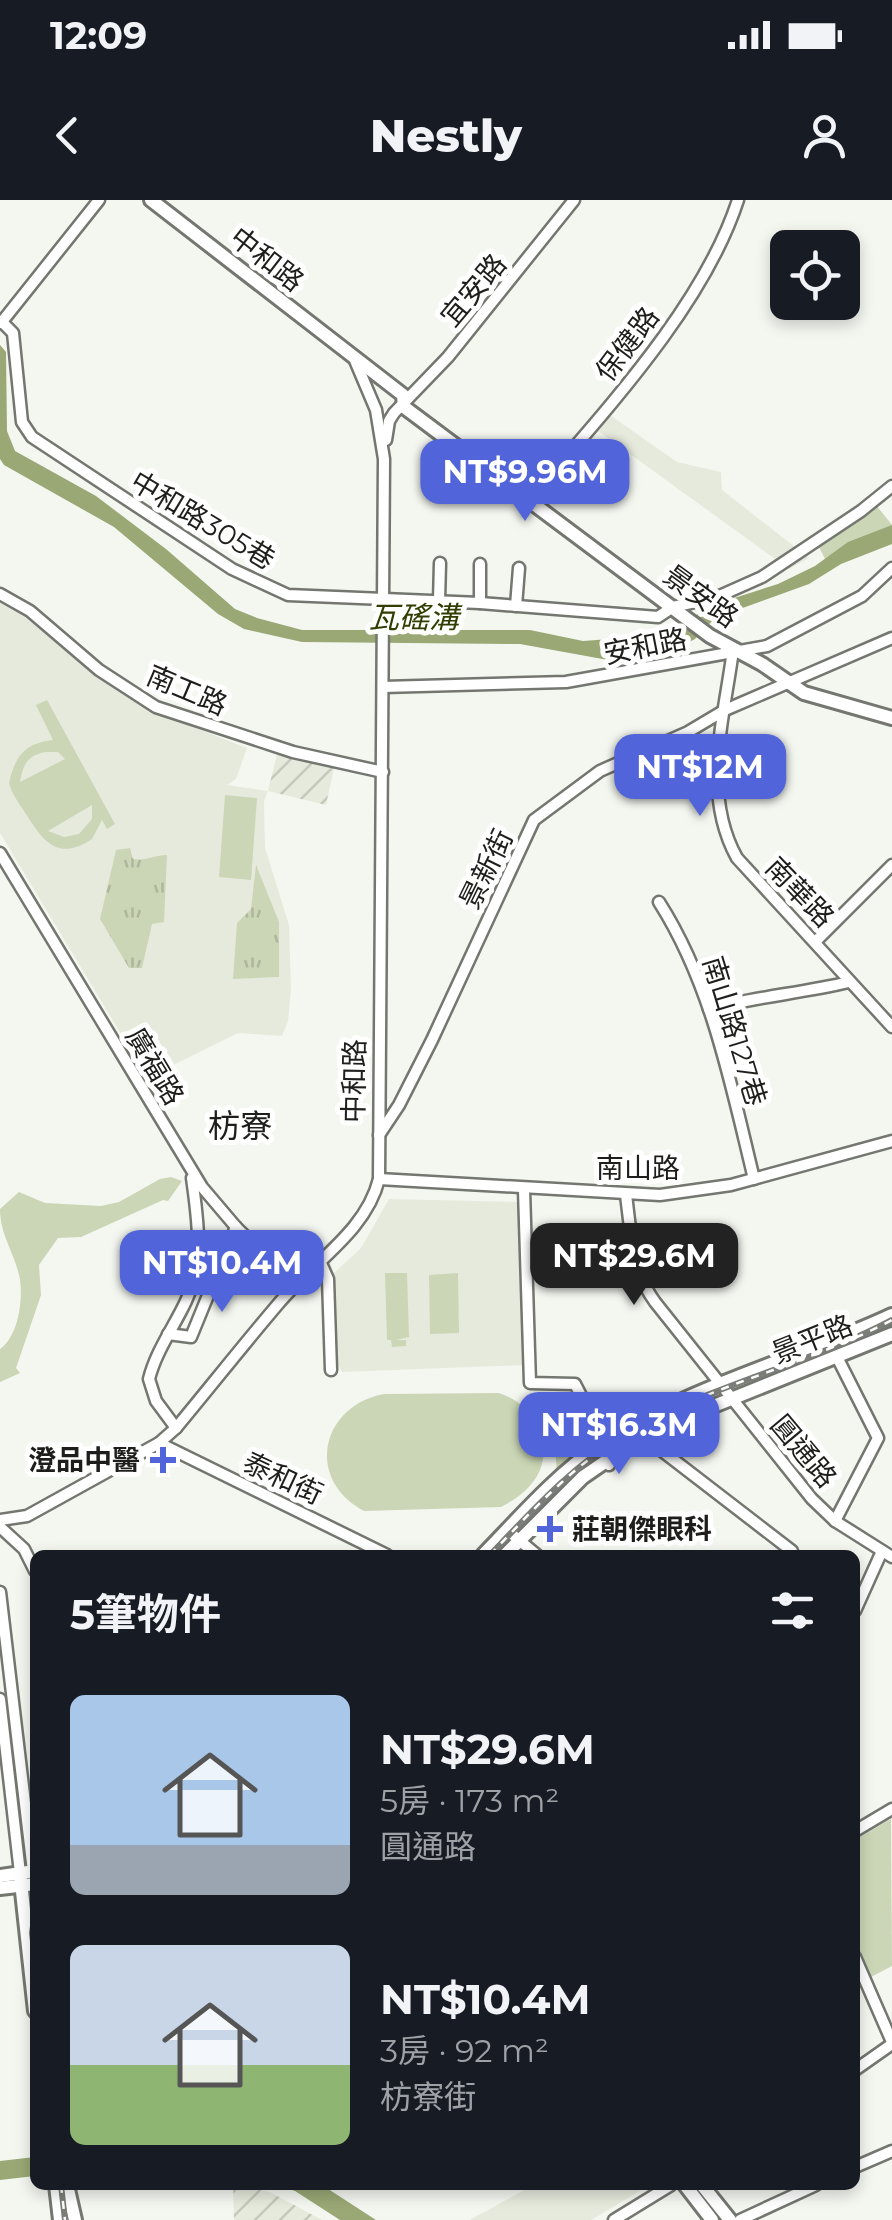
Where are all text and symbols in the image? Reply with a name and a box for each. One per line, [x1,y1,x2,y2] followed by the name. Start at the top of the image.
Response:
[50,12,147,59] text: 12:09
[40,108,95,163] icon: back
[370,108,522,163] text: Nestly
[797,108,852,163] icon: person
[223,220,311,298] street label: 中和路
[770,230,860,320] map controls
[770,230,860,320] button: locate
[433,247,513,333] street label: 宜安路
[588,300,666,388] street label: 保健路
[422,439,628,524] pin: NT$9.96M
[442,452,608,491] text: NT$9.96M
[125,464,281,576] street label: 中和路305巷
[657,558,745,634] street label: 景安路
[369,599,463,636] water label: 瓦磘溝
[601,621,689,671] street label: 安和路
[142,658,232,722] street label: 南工路
[619,734,781,819] pin: NT$12M
[636,747,764,786] text: NT$12M
[452,824,520,914] street label: 景新街
[759,850,841,934] street label: 南華路
[696,952,774,1110] street label: 南山路127巷
[119,1021,191,1111] street label: 廣福路
[336,1039,372,1123] street label: 中和路
[208,1106,272,1145] district label: 枋寮
[596,1151,680,1185] street label: 南山路
[531,1223,737,1308] pin: NT$29.6M
[119,1230,325,1315] pin: NT$10.4M
[552,1236,716,1275] text: NT$29.6M
[142,1243,302,1282] text: NT$10.4M
[767,1308,857,1370] street label: 景平路
[516,1392,722,1477] pin: NT$16.3M
[540,1405,698,1444] text: NT$16.3M
[764,1408,844,1494] street label: 圓通路
[28,1443,140,1477] place label: 澄品中醫
[238,1445,328,1511] street label: 泰和街
[150,1447,176,1473] marker: 澄品中醫
[572,1512,712,1546] place label: 莊朝傑眼科
[537,1516,563,1542] marker: 莊朝傑眼科
[765,1583,820,1638] icon: filters
[70,1588,221,1640] text: 5筆物件
[380,1723,595,1775] text: NT$29.6M
[150,1735,270,1855] icon: home
[380,1781,559,1820] text: 5房 · 173 m²
[380,1827,476,1866] text: 圓通路
[380,1973,591,2025] text: NT$10.4M
[150,1985,270,2105] icon: home
[380,2031,549,2070] text: 3房 · 92 m²
[380,2077,476,2116] text: 枋寮街

